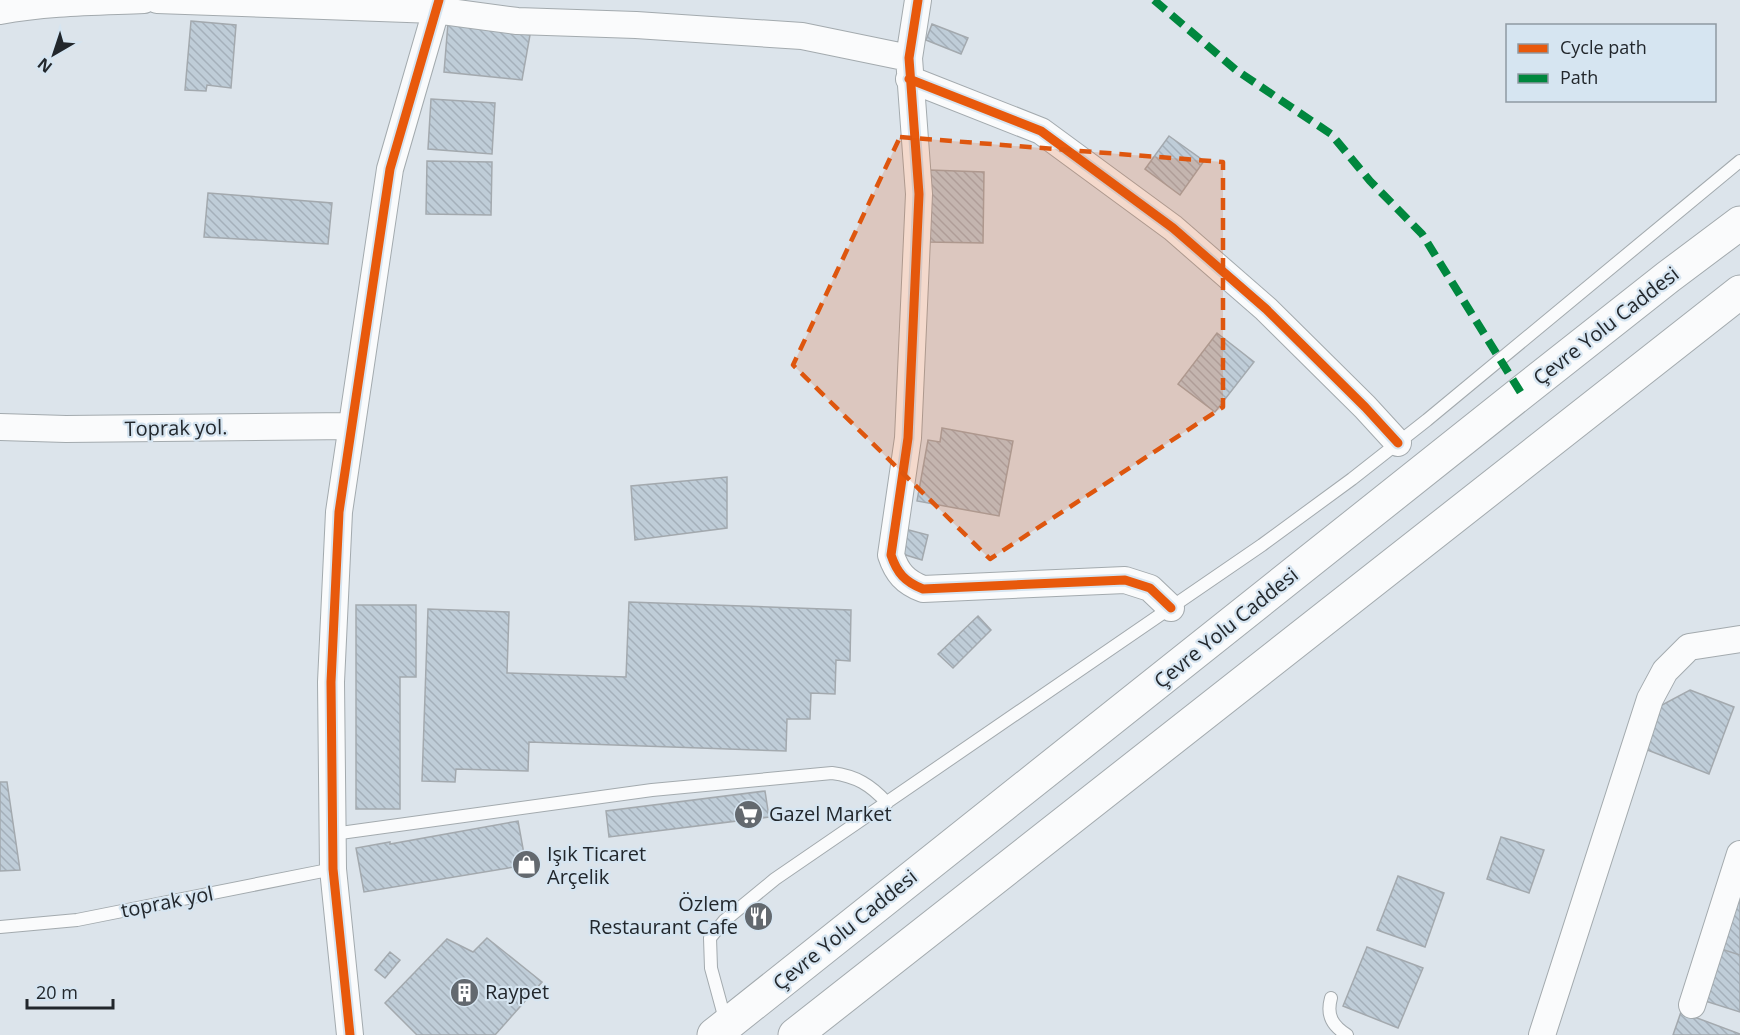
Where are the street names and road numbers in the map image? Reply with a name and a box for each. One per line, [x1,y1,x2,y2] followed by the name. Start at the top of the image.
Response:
[1527,260,1684,391] street label: Çevre Yolu Caddesi
[124,413,228,442] street label: Toprak yol.
[1148,561,1303,694] street label: Çevre Yolu Caddesi
[767,863,922,996] street label: Çevre Yolu Caddesi
[118,879,215,924] street label: toprak yol

